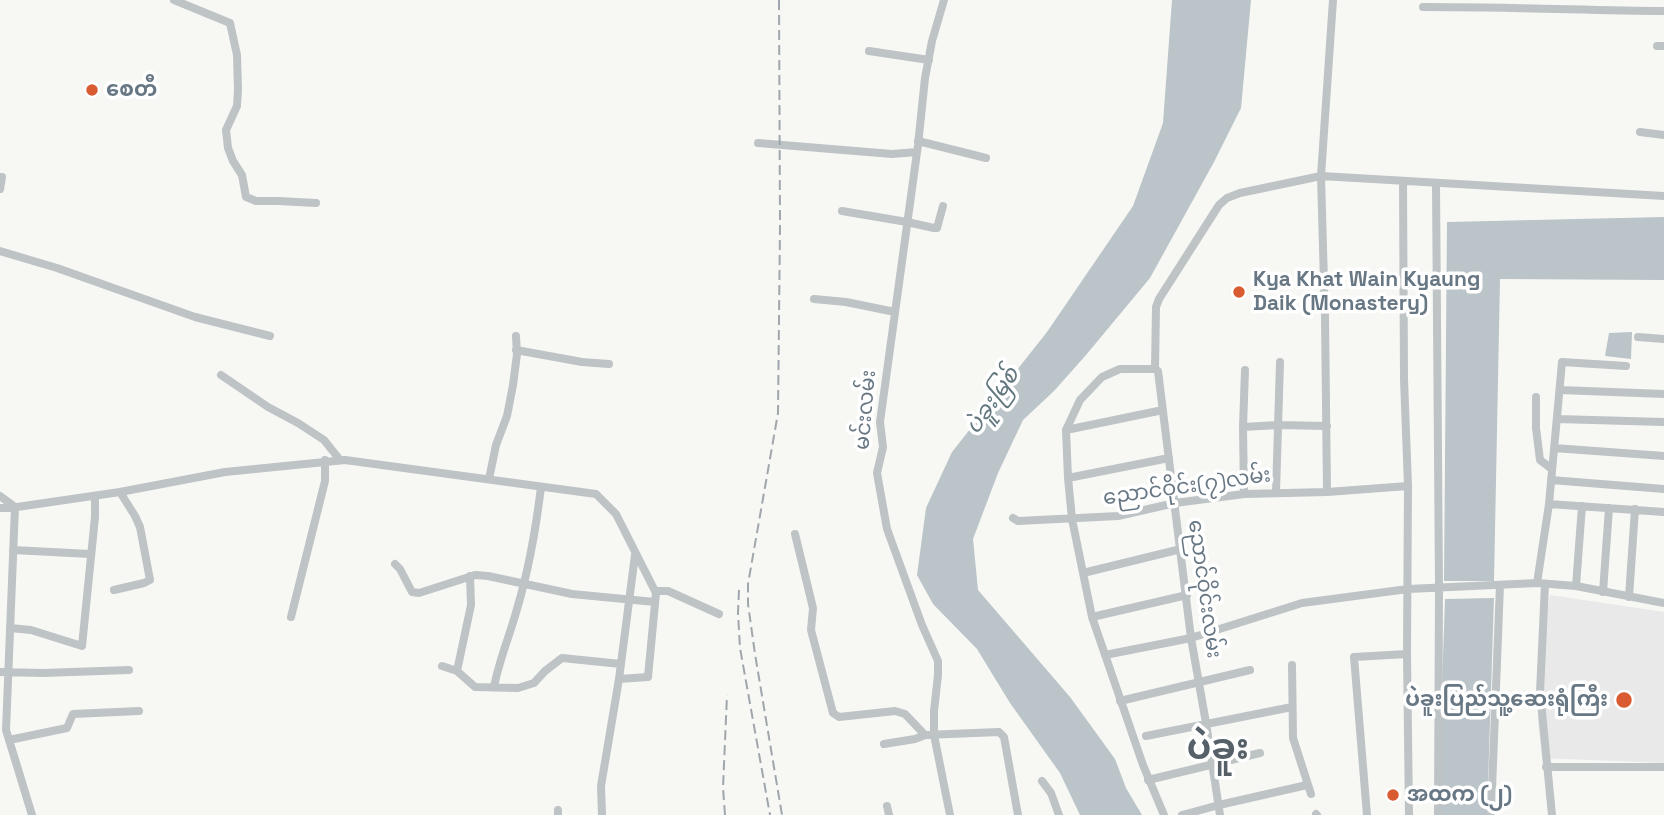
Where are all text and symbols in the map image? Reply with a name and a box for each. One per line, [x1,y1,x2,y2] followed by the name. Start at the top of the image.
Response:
[106,77,157,103] place label: စေတီ
[84,82,100,98] marker: စေတီ
[1253,267,1480,317] place label: Kya Khat Wain Kyaung Daik (Monastery)
[1231,284,1247,300] marker: Kya Khat Wain Kyaung Daik (Monastery)
[960,362,1026,440] water label: ပဲခူးမြစ်
[850,369,882,451] street label: မင်းလမ်း
[1102,463,1272,511] street label: ညောင်ဝိုင်း(၇)လမ်း
[1182,518,1226,660] street label: ညောင်ဝိုင်းလမ်း
[1405,687,1608,713] place label: ပဲခူးပြည်သူ့ဆေးရုံကြီး
[1614,690,1634,710] marker: ပဲခူးပြည်သူ့ဆေးရုံကြီး
[1187,729,1249,771] district label: ပဲခူး
[1407,782,1512,808] place label: အထက (၂)
[1385,787,1401,803] marker: အထက (၂)

